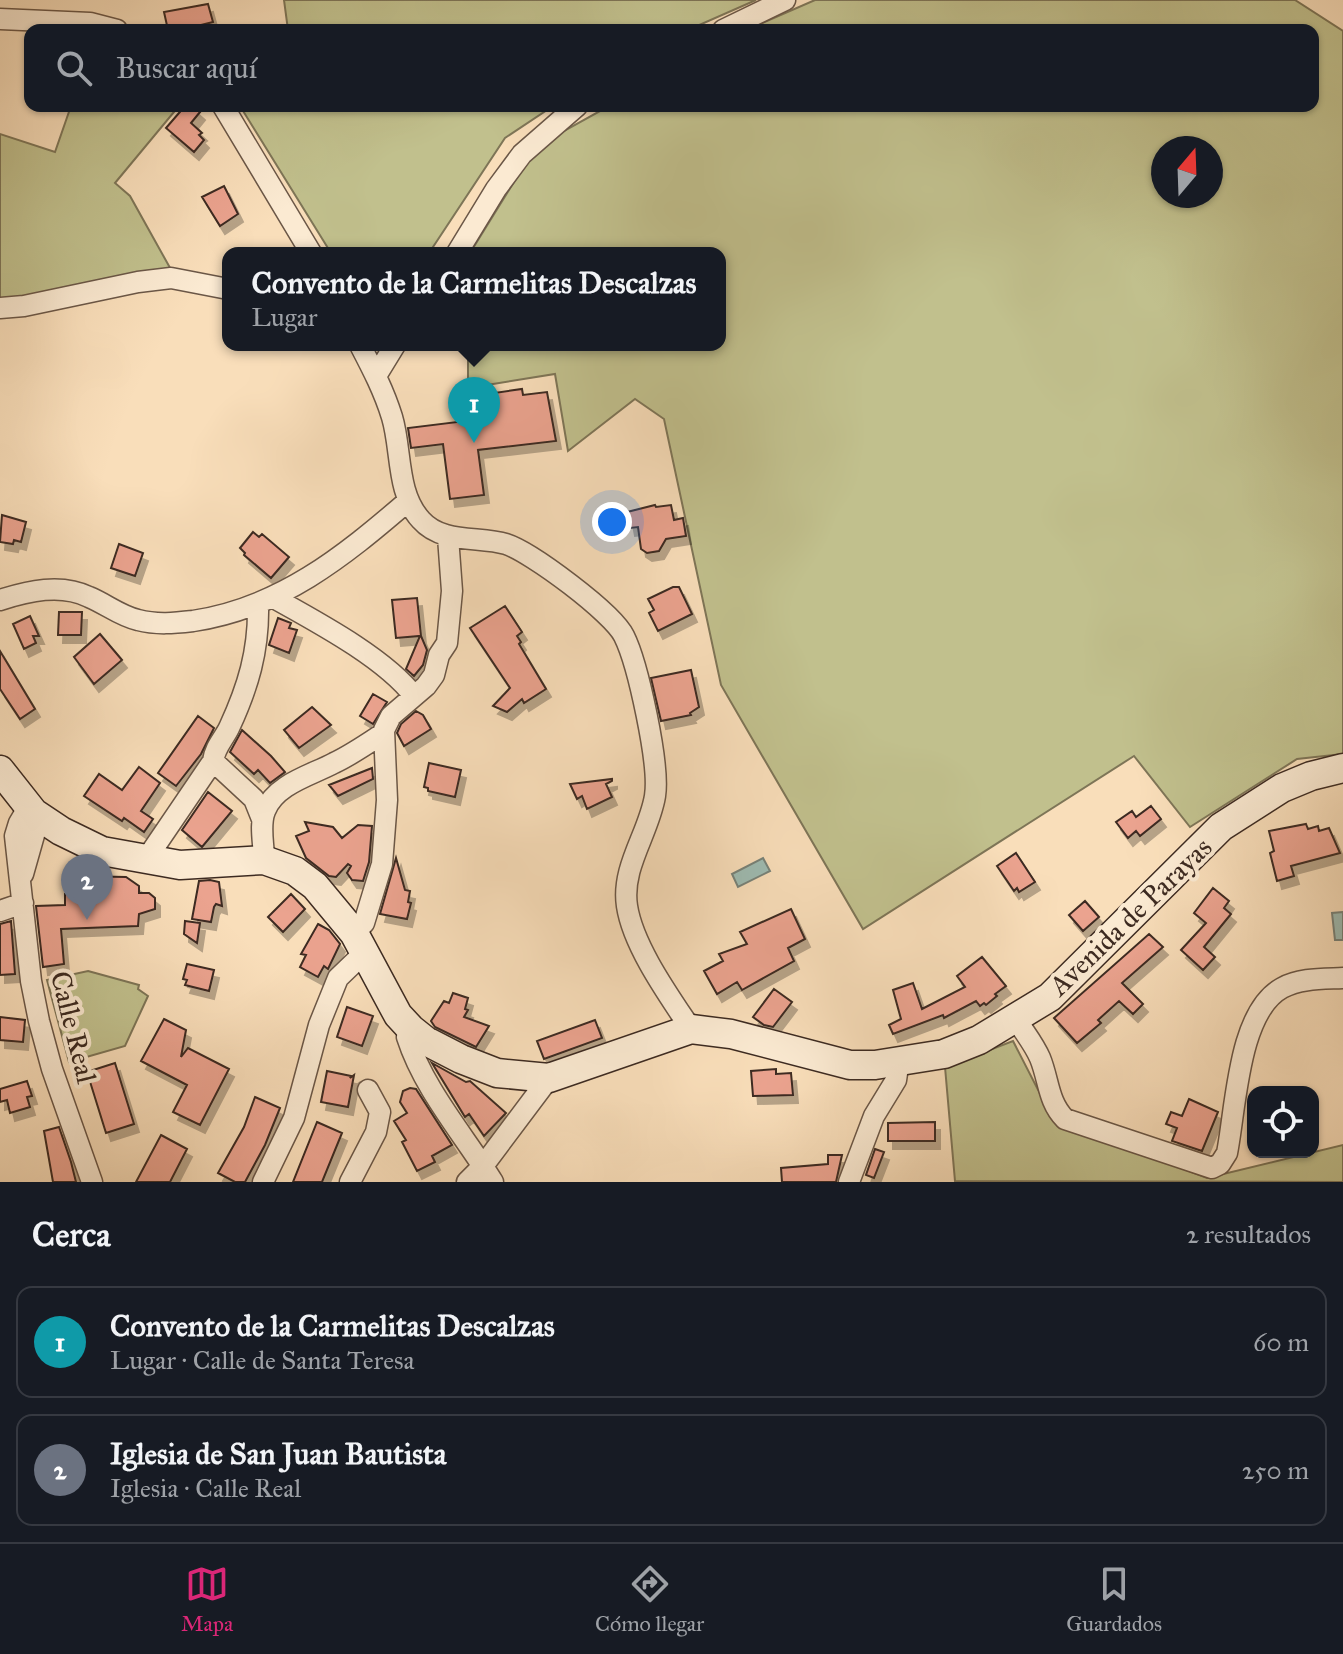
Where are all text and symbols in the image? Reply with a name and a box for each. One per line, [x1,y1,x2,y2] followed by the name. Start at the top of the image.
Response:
[24,24,1319,112] search box
[52,46,96,90] icon: search
[116,50,257,86] text: Buscar aquí
[1151,136,1223,208] north arrow
[222,247,726,351] popup
[252,265,696,301] text: Convento de la Carmelitas Descalzas
[252,301,318,333] text: Lugar
[448,377,500,443] pin: 1
[592,502,632,542] your location
[1041,830,1219,1004] street label: Avenida de Parayas
[61,854,113,920] pin: 2
[43,967,104,1087] street label: Calle Real
[1247,1086,1319,1158] map controls
[1247,1086,1319,1158] button: locate
[32,1214,111,1255] text: Cerca
[1186,1218,1311,1250] text: 2 resultados
[110,1308,555,1344] text: Convento de la Carmelitas Descalzas
[55,1326,65,1358] text: 1
[1253,1326,1309,1358] text: 60 m
[110,1344,414,1376] text: Lugar · Calle de Santa Teresa
[110,1436,446,1472] text: Iglesia de San Juan Bautista
[54,1454,66,1486] text: 2
[1242,1454,1309,1486] text: 250 m
[110,1472,301,1504] text: Iglesia · Calle Real
[181,1562,233,1637] tab: Mapa
[595,1562,704,1637] tab: Cómo llegar
[1066,1562,1162,1637] tab: Guardados

